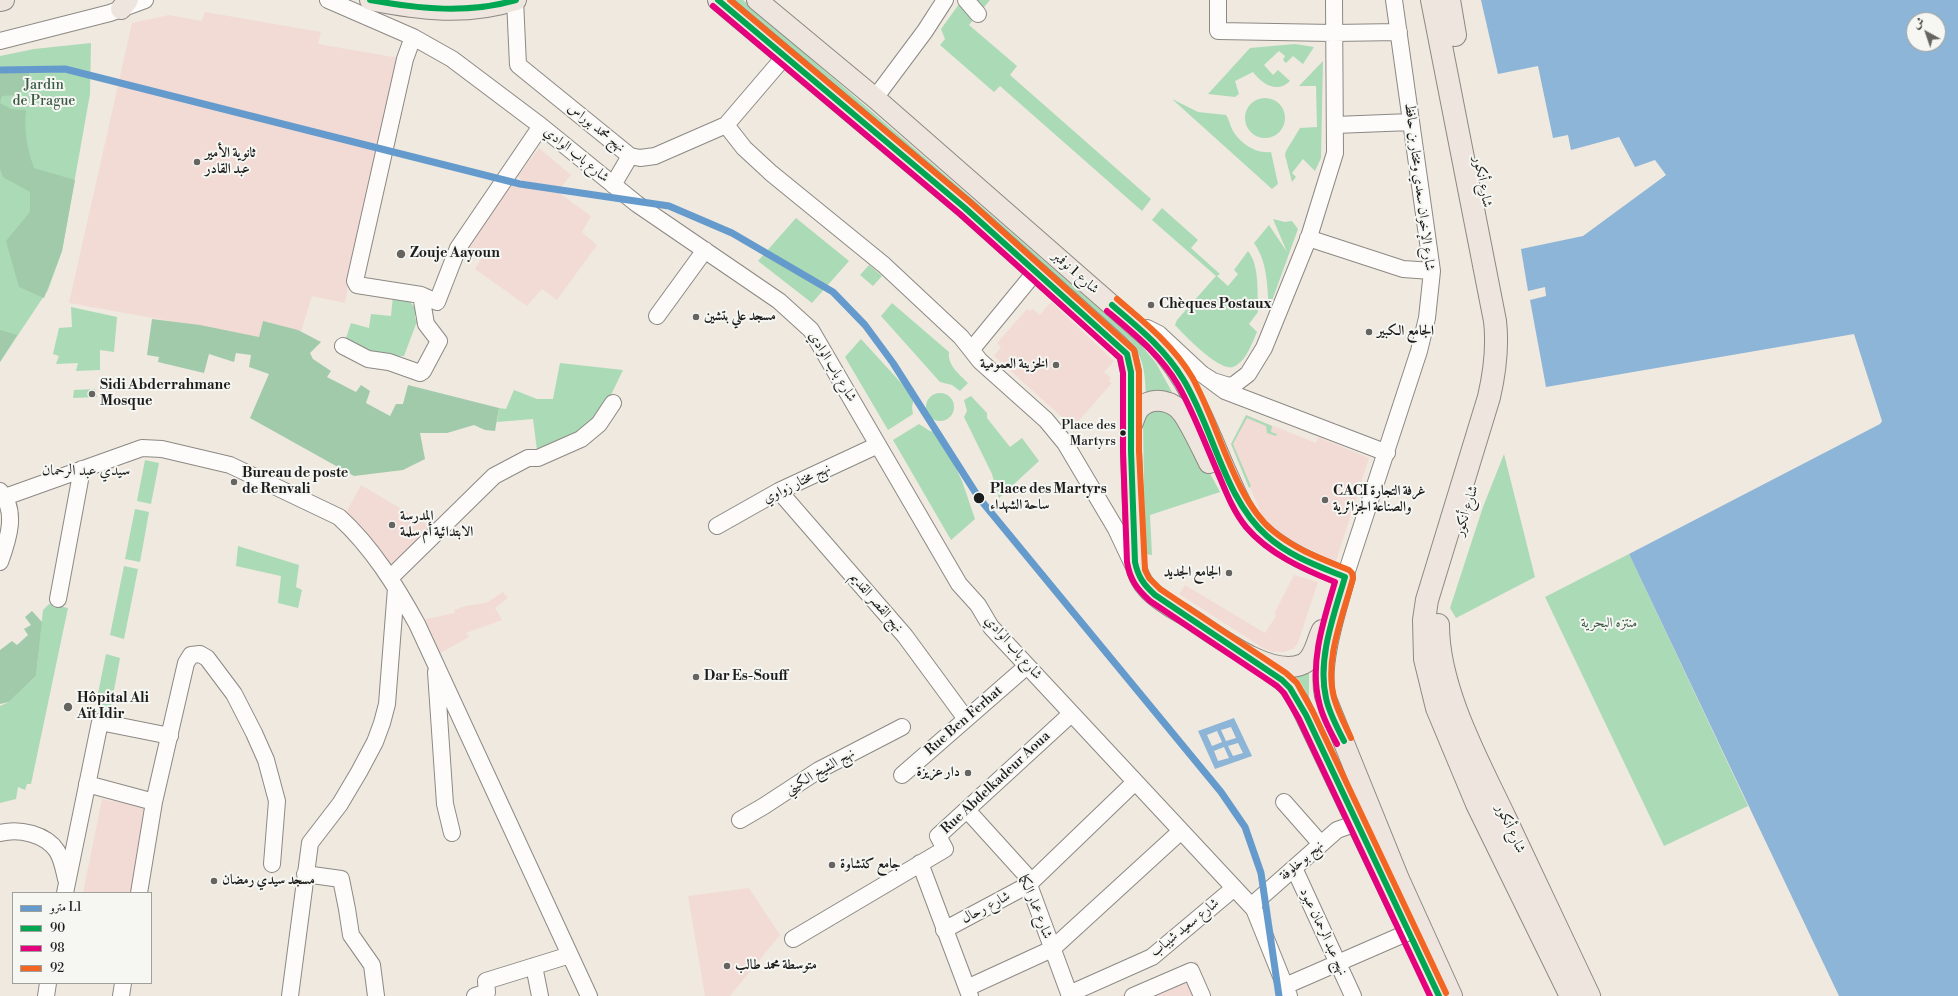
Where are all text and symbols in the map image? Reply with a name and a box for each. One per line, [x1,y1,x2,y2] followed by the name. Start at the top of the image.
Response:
[1906,12,1946,52] north arrow
[1910,15,1928,32] text: ش
[13,78,75,110] park label: Jardin de Prague
[564,100,628,156] street label: نهج محمد بوراس
[1400,102,1438,272] street label: شارع الإخوان سعدي ومختار بن حافظ
[540,124,612,186] street label: شارع باب الوادي
[205,146,255,178] place label: ثانوية الأمير عبد القادر
[1469,155,1495,209] street label: شارع أنكور
[192,157,202,167] marker: ثانوية الأمير عبد القادر
[410,246,500,262] place label: Zouje Aayoun
[395,248,407,260] marker: Zouje Aayoun
[1048,248,1102,298] street label: شارع 1 نوفمبر
[1159,297,1272,313] place label: Chèques Postaux
[1146,300,1156,310] marker: Chèques Postaux
[704,309,776,325] place label: مسجد علي بتشين
[691,312,701,322] marker: مسجد علي بتشين
[1377,324,1434,340] place label: الجامع الكبير
[1364,327,1374,337] marker: الجامع الكبير
[804,329,860,405] street label: شارع باب الوادي
[980,357,1048,373] place label: الخزينة العمومية
[1051,360,1061,370] marker: الخزينة العمومية
[100,378,231,410] place label: Sidi Abderrahmane Mosque
[87,389,97,399] marker: Sidi Abderrahmane Mosque
[1061,418,1116,449] place label: Place des Martyrs
[1118,428,1128,438] marker: Place des Martyrs
[760,460,834,508] street label: نهج مختار زواوي
[42,462,130,480] district label: سيدي عبد الرحمان
[242,466,348,498] place label: Bureau de poste de Renvali
[229,477,239,487] marker: Bureau de poste de Renvali
[990,482,1107,514] place label: Place des Martyrs ساحة الشهداء
[1333,484,1426,516] place label: CACI غرفة التجارة والصناعة الجزائرية
[1451,484,1483,538] street label: شارع أنكور
[972,491,986,505] marker: Place des Martyrs ساحة الشهداء
[1320,495,1330,505] marker: CACI غرفة التجارة والصناعة الجزائرية
[400,509,473,542] place label: المدرسة الابتدائية أم سلمة
[387,520,397,530] marker: المدرسة الابتدائية أم سلمة
[1164,565,1221,581] place label: الجامع الجديد
[1224,568,1234,578] marker: الجامع الجديد
[846,570,906,636] street label: نهج القصر القديم
[981,613,1045,683] street label: شارع باب الوادي
[1581,616,1637,632] park label: منتزه البحرية
[704,669,788,685] place label: Dar Es-Souff
[691,672,701,682] marker: Dar Es-Souff
[922,683,1006,759] street label: Rue Ben Ferhat
[77,691,149,724] place label: Hôpital Ali Aït Idir
[62,701,74,713] marker: Hôpital Ali Aït Idir
[938,728,1054,838] street label: Rue Abdelkadeur Aoua
[782,745,858,799] street label: نهج الشيخ الكيني
[916,765,960,781] place label: دار عزيزة
[963,768,973,778] marker: دار عزيزة
[1491,802,1529,856] street label: شارع أنكور
[1277,837,1327,885] street label: نهج بوخلوفة
[840,857,901,873] place label: جامع كتشاوة
[827,860,837,870] marker: جامع كتشاوة
[222,873,315,889] place label: مسجد سيدي رمضان
[1015,873,1055,941] street label: شارع عمار الكما
[209,876,219,886] marker: مسجد سيدي رمضان
[1295,886,1351,978] street label: نهج عبد الرحمان عبود
[959,888,1013,928] street label: شارع رحال
[12,892,152,984] legend
[1147,895,1223,961] street label: شارع سعيد شيباب
[50,900,82,915] text: مترو L1
[50,921,65,936] text: 90
[50,941,65,956] text: 98
[735,958,817,974] place label: متوسطة محمد طالب
[50,961,64,976] text: 92
[722,961,732,971] marker: متوسطة محمد طالب

